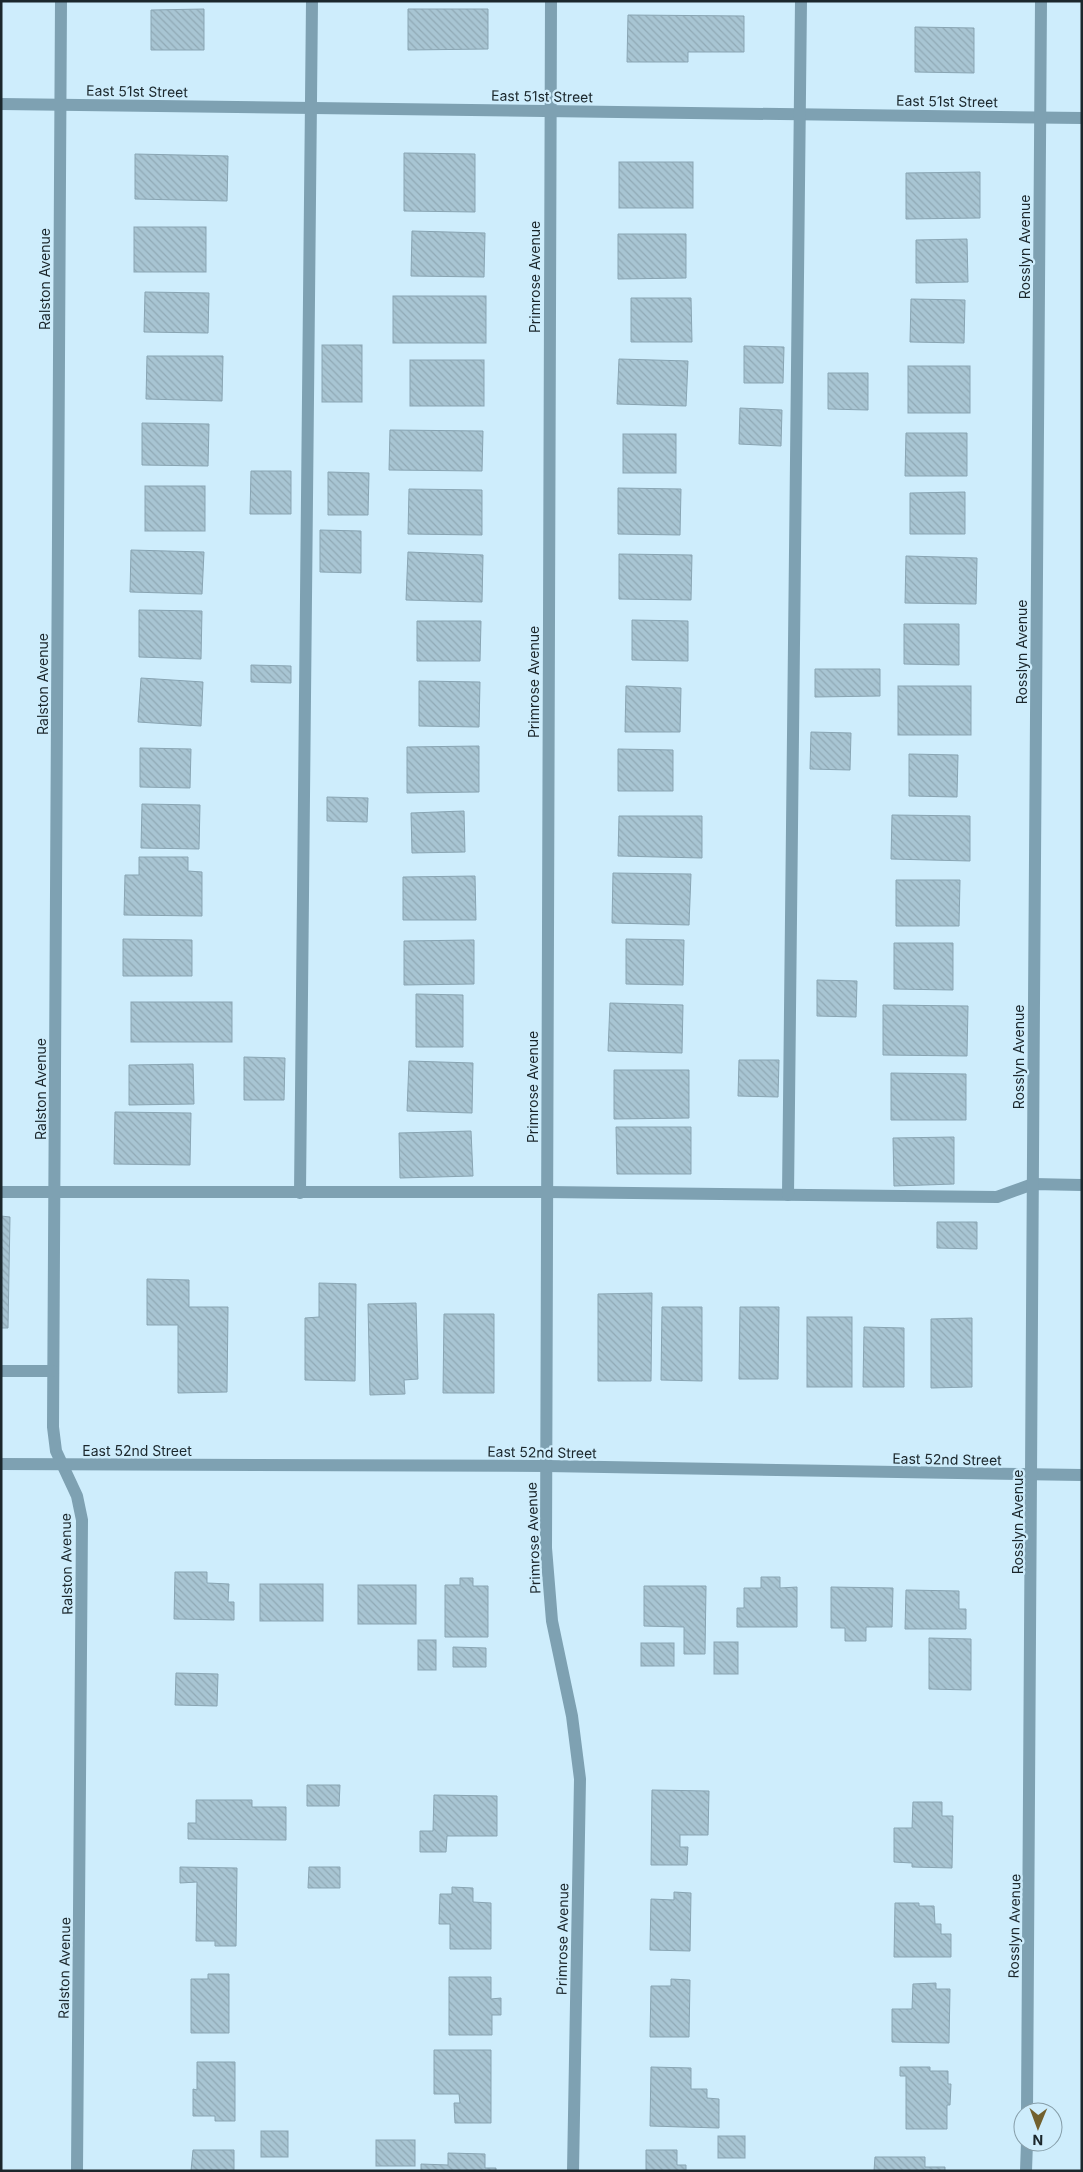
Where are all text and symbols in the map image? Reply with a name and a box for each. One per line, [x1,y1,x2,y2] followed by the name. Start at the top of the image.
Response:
[86,82,188,100] street label: East 51st Street
[491,87,593,105] street label: East 51st Street
[896,92,998,110] street label: East 51st Street
[1016,195,1033,299] street label: Rosslyn Avenue
[526,221,543,333] street label: Primrose Avenue
[36,228,53,330] street label: Ralston Avenue
[1013,600,1030,704] street label: Rosslyn Avenue
[525,626,542,738] street label: Primrose Avenue
[34,633,51,735] street label: Ralston Avenue
[1010,1005,1027,1109] street label: Rosslyn Avenue
[524,1031,541,1143] street label: Primrose Avenue
[32,1038,49,1140] street label: Ralston Avenue
[82,1442,192,1459] street label: East 52nd Street
[487,1443,597,1461] street label: East 52nd Street
[892,1450,1002,1468] street label: East 52nd Street
[1009,1470,1026,1574] street label: Rosslyn Avenue
[523,1482,543,1594] street label: Primrose Avenue
[57,1513,75,1615] street label: Ralston Avenue
[1005,1874,1023,1978] street label: Rosslyn Avenue
[553,1883,571,1995] street label: Primrose Avenue
[55,1917,73,2019] street label: Ralston Avenue
[1013,2102,1063,2152] north arrow
[1032,2132,1043,2149] text: N

